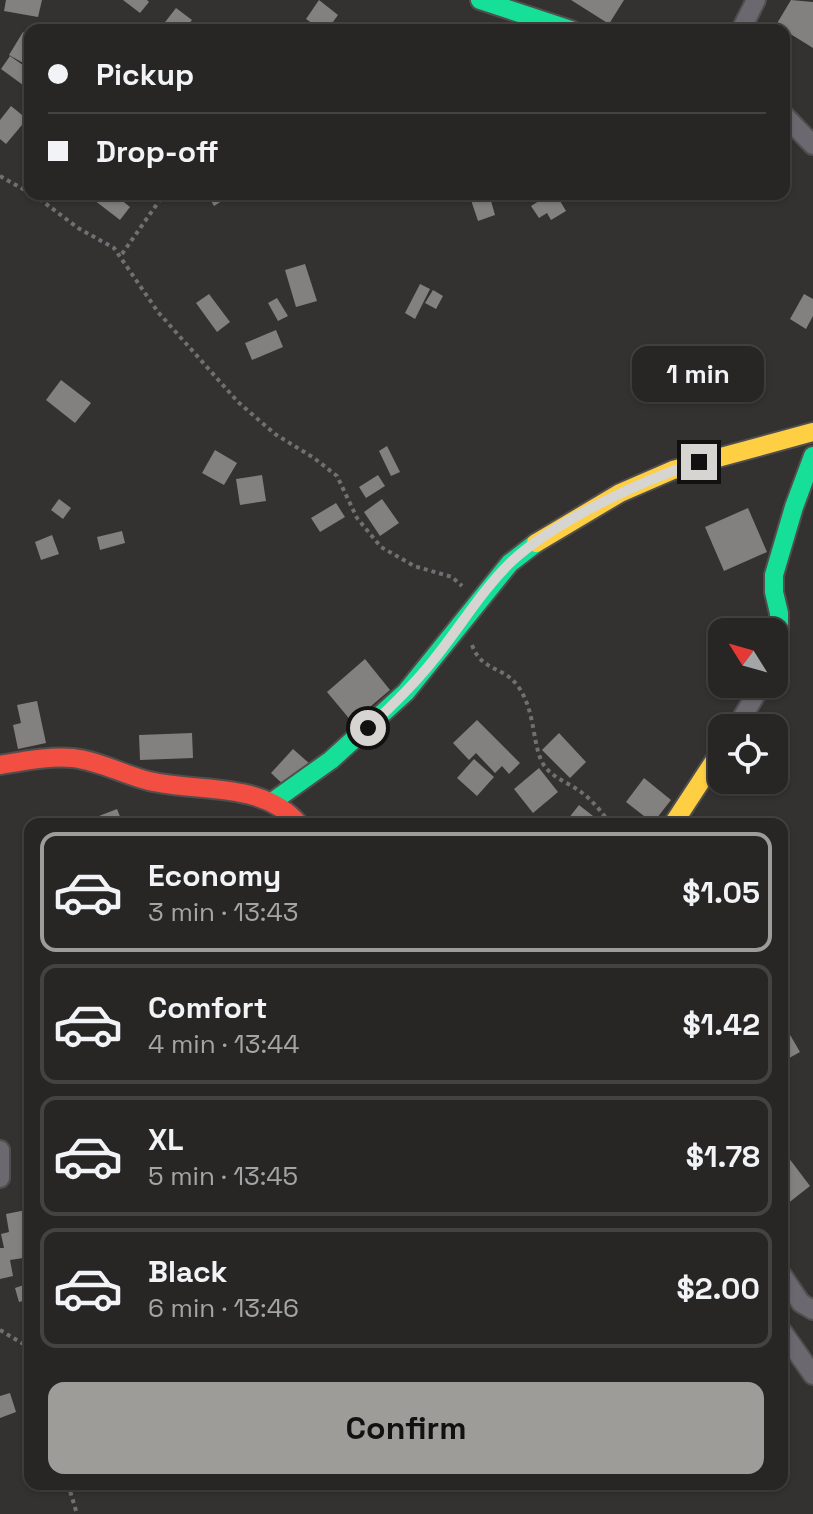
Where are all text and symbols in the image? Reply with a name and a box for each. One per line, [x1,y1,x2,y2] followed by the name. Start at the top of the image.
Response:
[96,55,194,94] text: Pickup
[96,132,219,171] text: Drop-off
[633,346,765,402] callout: 1 min
[666,357,730,391] text: 1 min
[681,444,717,480] route end
[708,618,788,698] north arrow
[708,618,788,794] map controls
[350,710,386,746] route start
[708,714,788,794] button: locate
[52,856,124,928] icon: car
[148,856,281,895] text: Economy
[682,873,760,912] text: $1.05
[148,895,298,929] text: 3 min · 13:43
[52,988,124,1060] icon: car
[148,988,267,1027] text: Comfort
[682,1005,760,1044] text: $1.42
[148,1027,299,1061] text: 4 min · 13:44
[52,1120,124,1192] icon: car
[148,1120,184,1159] text: XL
[686,1137,760,1176] text: $1.78
[148,1159,298,1193] text: 5 min · 13:45
[52,1252,124,1324] icon: car
[148,1252,227,1291] text: Black
[677,1269,760,1308] text: $2.00
[148,1291,299,1325] text: 6 min · 13:46
[48,1382,764,1474] button: Confirm

